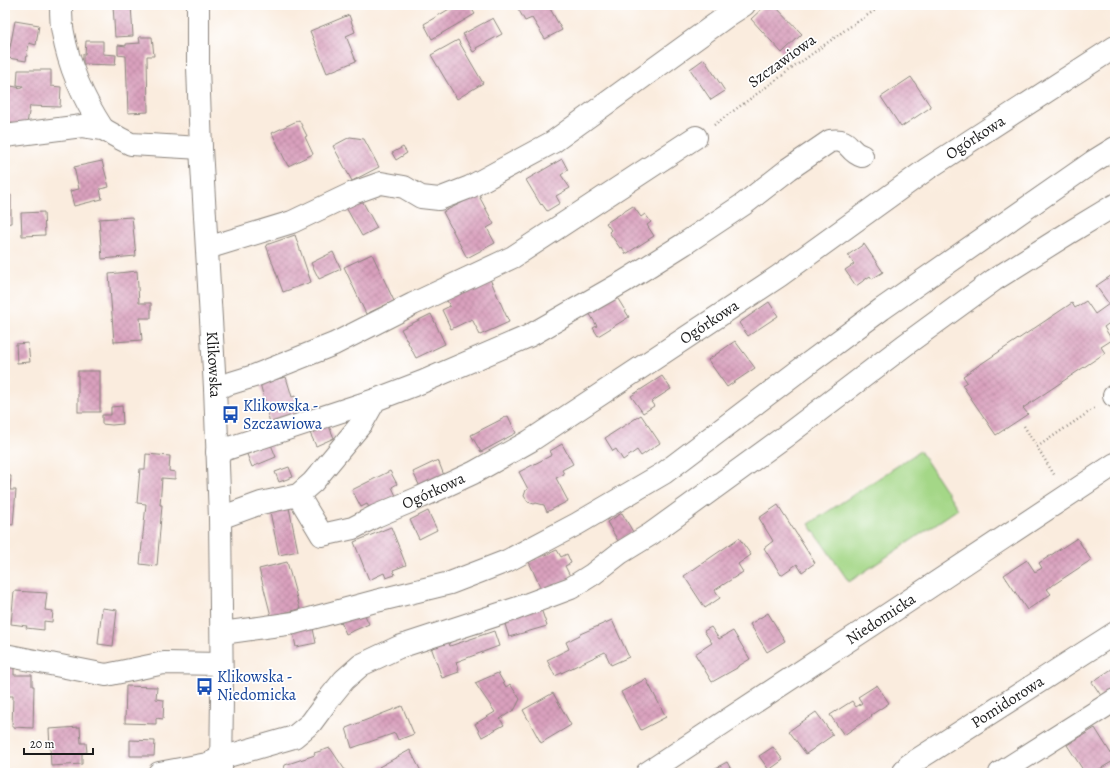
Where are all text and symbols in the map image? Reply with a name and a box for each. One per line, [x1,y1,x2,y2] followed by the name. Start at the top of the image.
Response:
[744,29,821,93] street label: Szczawiowa
[941,110,1010,165] street label: Ogórkowa
[675,294,744,350] street label: Ogórkowa
[201,331,226,399] street label: Klikowska
[243,395,323,435] place label: Klikowska - Szczawiowa
[220,405,240,425] bus stop icon: Klikowska - Szczawiowa
[399,467,469,515] street label: Ogórkowa
[842,588,920,650] street label: Niedomicka
[217,666,297,706] place label: Klikowska - Niedomicka
[967,670,1049,733] street label: Pomidorowa
[194,676,214,696] bus stop icon: Klikowska - Niedomicka
[24,730,93,756] scale bar
[30,736,54,752] text: 20 m

